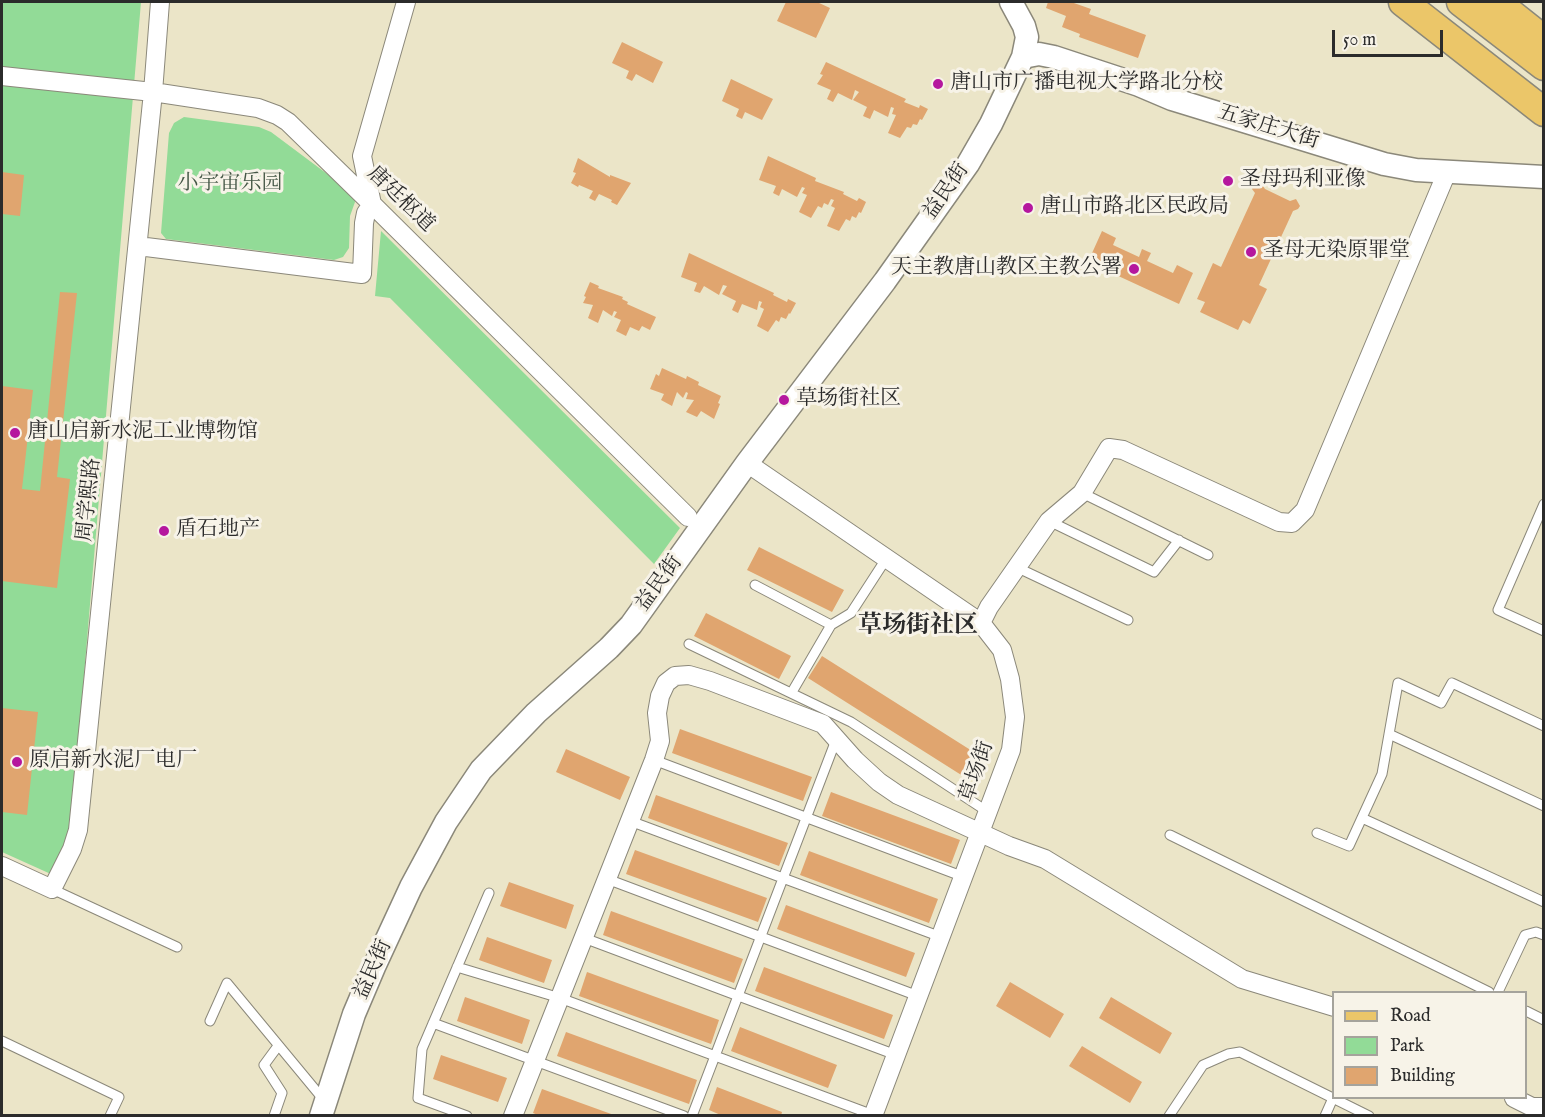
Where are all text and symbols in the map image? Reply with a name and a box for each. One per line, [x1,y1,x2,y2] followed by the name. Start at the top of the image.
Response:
[1335,18,1446,56] scale bar
[1343,29,1376,52] text: 50 m
[950,71,1223,97] place label: 唐山市广播电视大学路北分校
[931,77,945,91] marker: 唐山市广播电视大学路北分校
[1214,101,1322,155] street label: 五家庄大街
[919,159,975,225] street label: 益民街
[361,162,439,238] street label: 唐廷枢道
[1240,168,1366,194] place label: 圣母玛利亚像
[178,172,282,198] park label: 小宇宙乐园
[1221,174,1235,188] marker: 圣母玛利亚像
[1040,195,1229,221] place label: 唐山市路北区民政局
[1021,201,1035,215] marker: 唐山市路北区民政局
[1263,239,1410,265] place label: 圣母无染原罪堂
[1244,245,1258,259] marker: 圣母无染原罪堂
[891,256,1122,282] place label: 天主教唐山教区主教公署
[1127,262,1141,276] marker: 天主教唐山教区主教公署
[796,387,901,413] place label: 草场街社区
[777,393,791,407] marker: 草场街社区
[27,420,258,446] place label: 唐山启新水泥工业博物馆
[8,426,22,440] marker: 唐山启新水泥工业博物馆
[73,457,107,543] street label: 周学熙路
[176,518,260,544] place label: 盾石地产
[157,524,171,538] marker: 盾石地产
[631,551,689,617] street label: 益民街
[858,613,978,641] district label: 草场街社区
[956,738,1000,806] street label: 草场街
[29,749,197,775] place label: 原启新水泥厂电厂
[10,755,24,769] marker: 原启新水泥厂电厂
[350,936,398,1004] street label: 益民街
[1332,991,1527,1099] legend
[1390,1005,1431,1028] text: Road
[1390,1035,1424,1058] text: Park
[1390,1065,1455,1088] text: Building

